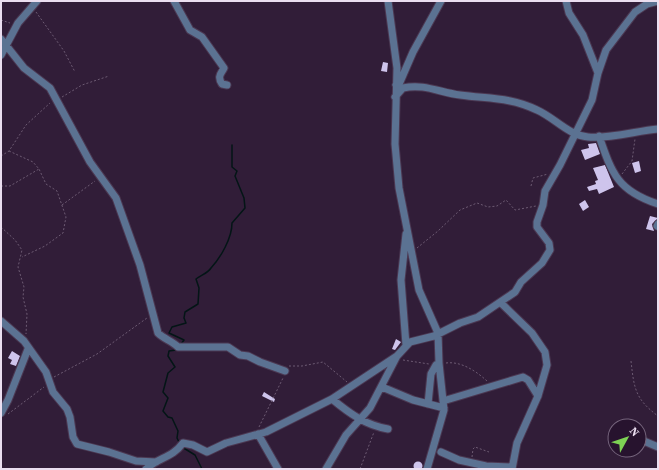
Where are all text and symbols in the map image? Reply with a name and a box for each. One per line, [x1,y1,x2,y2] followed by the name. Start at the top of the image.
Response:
[607,418,647,458] north arrow
[626,424,643,440] text: N

